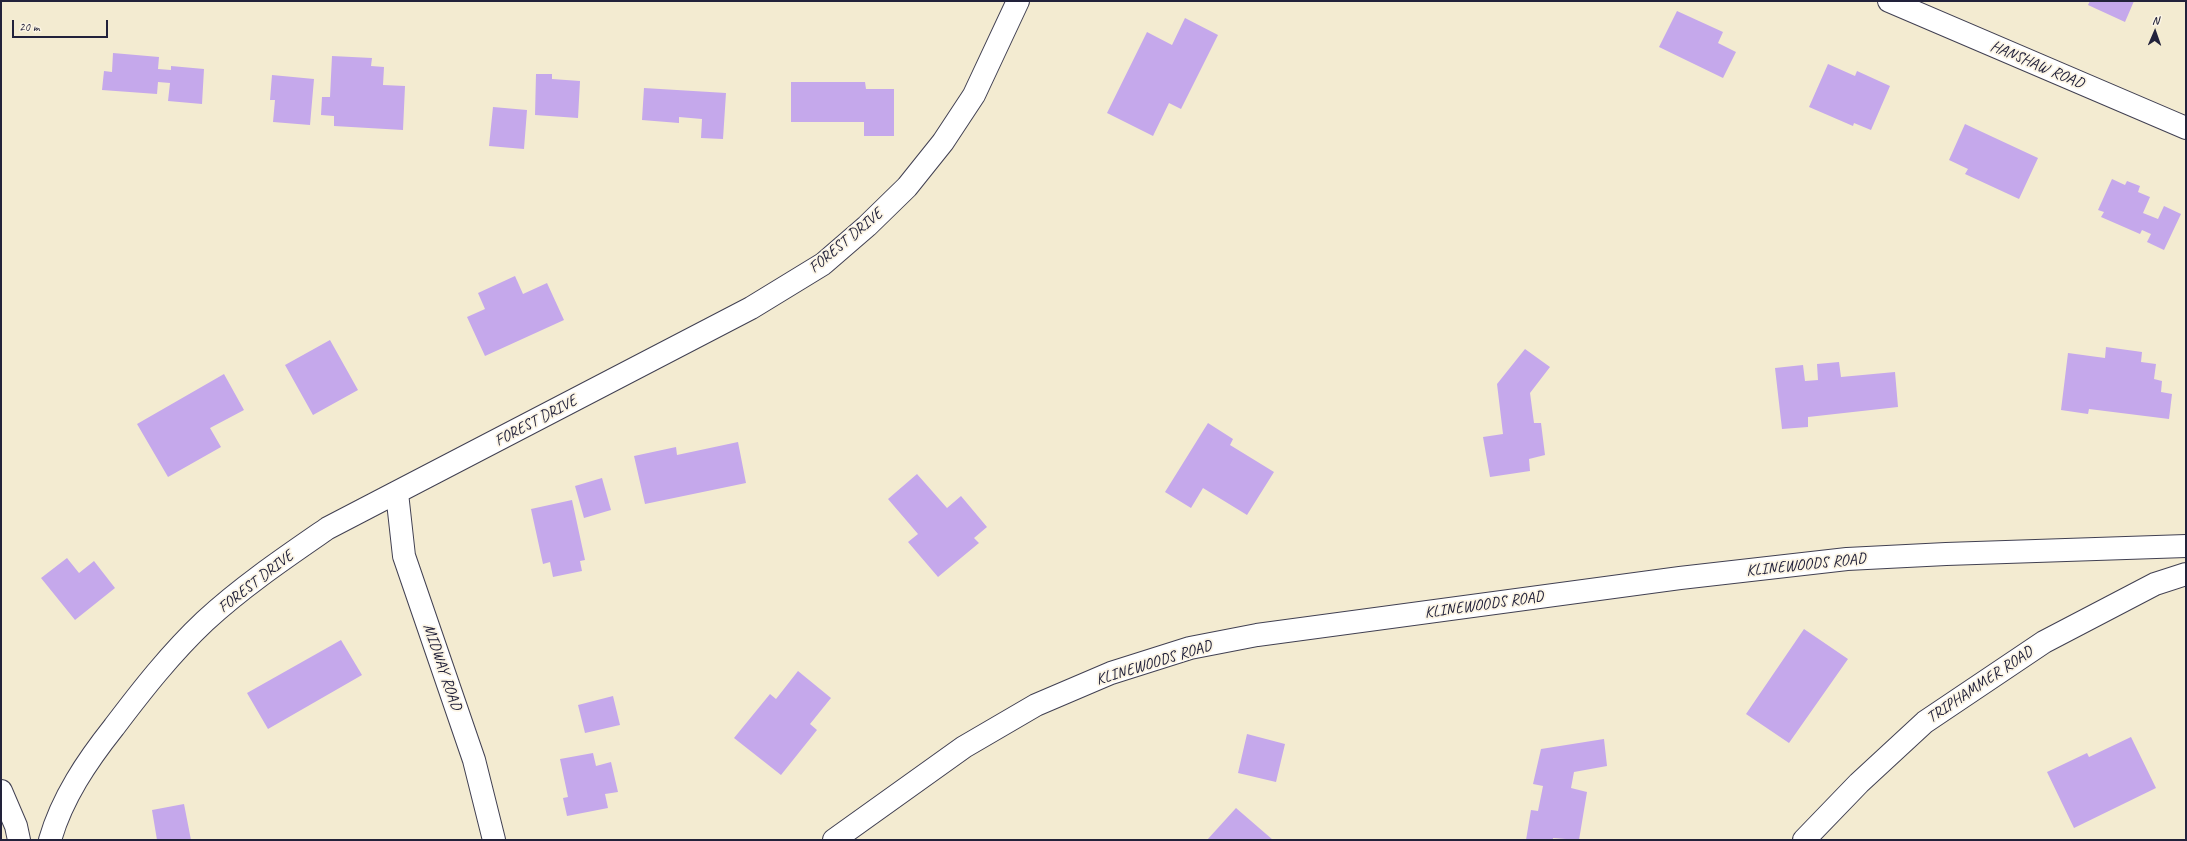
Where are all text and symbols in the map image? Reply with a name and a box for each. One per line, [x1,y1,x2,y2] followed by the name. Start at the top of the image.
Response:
[14,12,110,38] scale bar
[2135,12,2175,52] north arrow
[2152,13,2159,27] text: N
[19,19,39,35] text: 20 m
[1987,37,2087,93] street label: HANSHAW ROAD
[805,205,887,277] street label: FOREST DRIVE
[492,391,580,451] street label: FOREST DRIVE
[214,547,298,617] street label: FOREST DRIVE
[1745,549,1867,581] street label: KLINEWOODS ROAD
[1423,587,1545,623] street label: KLINEWOODS ROAD
[418,621,466,713] street label: MIDWAY ROAD
[1094,636,1214,690] street label: KLINEWOODS ROAD
[1923,642,2037,728] street label: TRIPHAMMER ROAD

